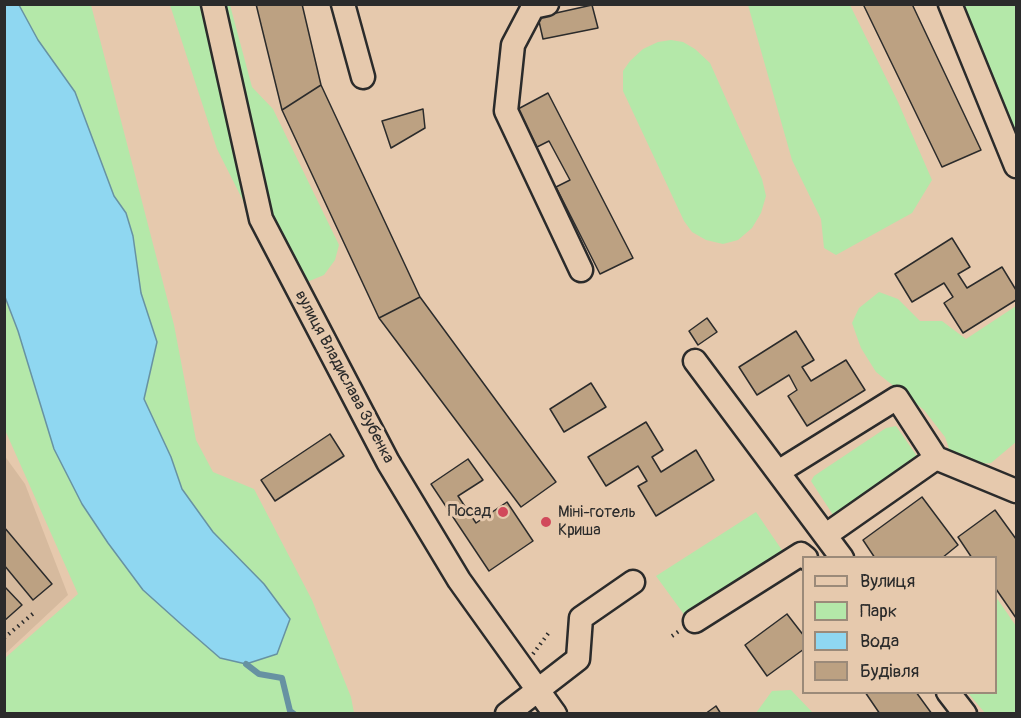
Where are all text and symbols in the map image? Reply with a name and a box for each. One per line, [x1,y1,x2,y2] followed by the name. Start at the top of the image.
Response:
[290,287,398,467] street label: вулиця Владислава Зубенка
[448,502,491,522] place label: Посад
[558,503,636,541] place label: Міні-готель Криша
[496,505,510,519] marker: Посад
[539,515,553,529] marker: Міні-готель Криша
[802,556,997,694] legend
[860,570,915,593] text: Вулиця
[860,600,897,623] text: Парк
[860,630,899,653] text: Вода
[860,660,919,683] text: Будівля

